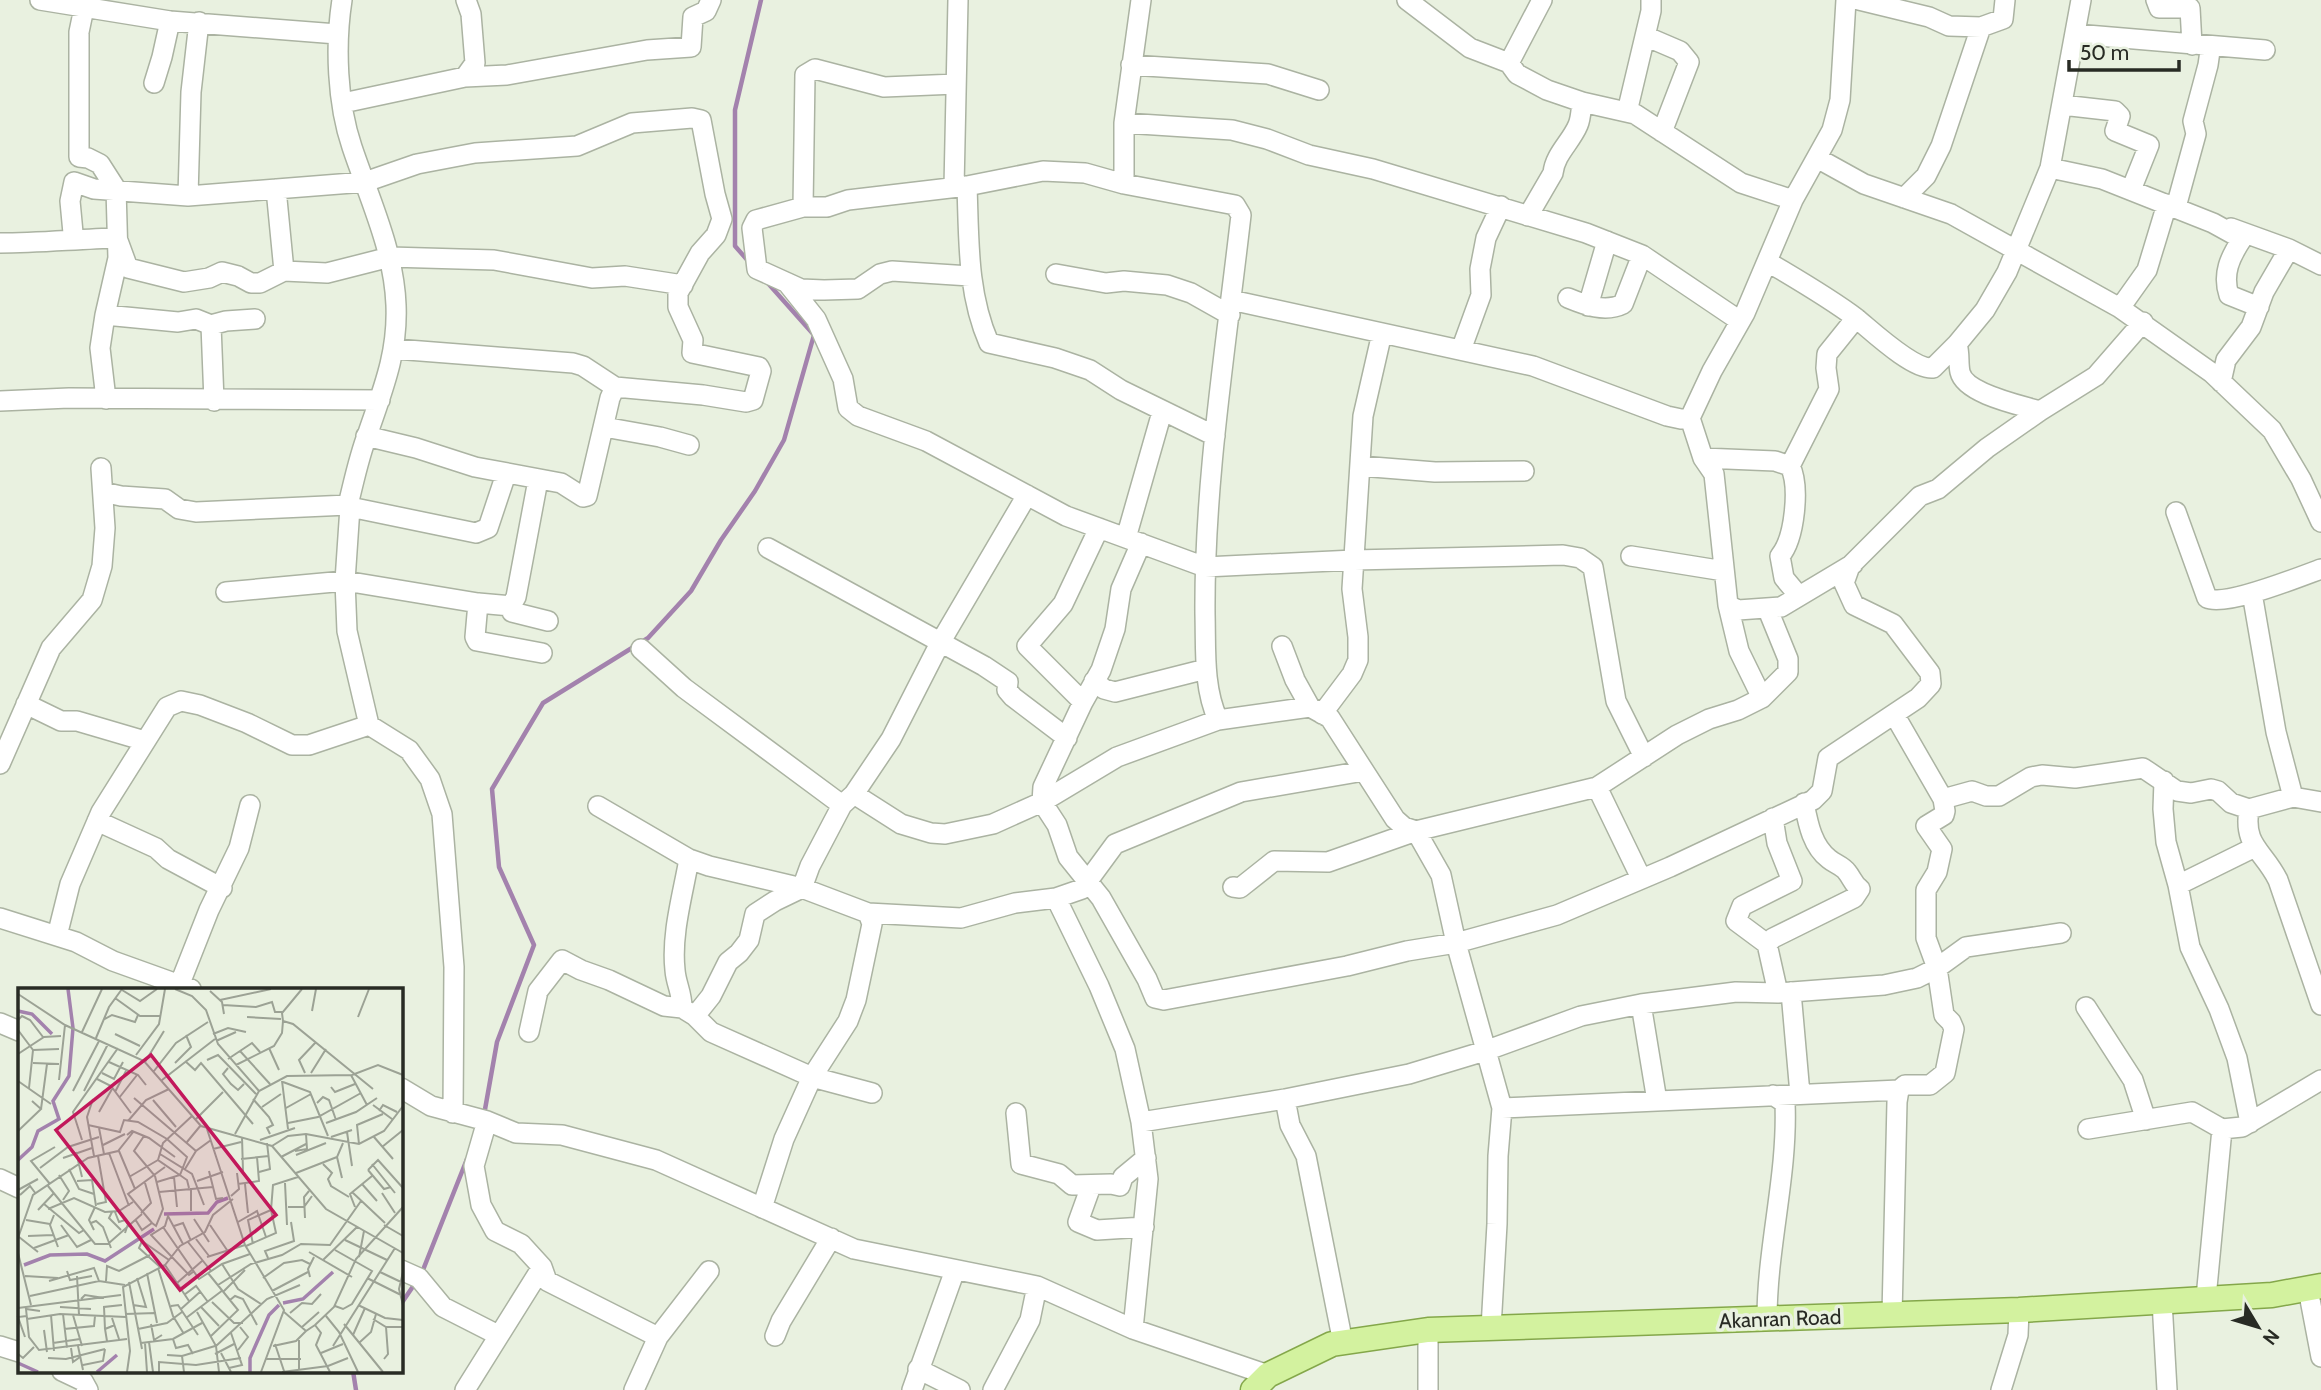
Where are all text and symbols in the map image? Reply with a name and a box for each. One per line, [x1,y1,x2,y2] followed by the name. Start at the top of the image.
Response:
[2069,28,2179,72] scale bar
[2080,40,2129,65] text: 50 m
[18,988,402,1372] inset map
[2223,1292,2293,1362] north arrow
[1718,1304,1842,1333] street label: Akanran Road
[2258,1325,2284,1350] text: N

